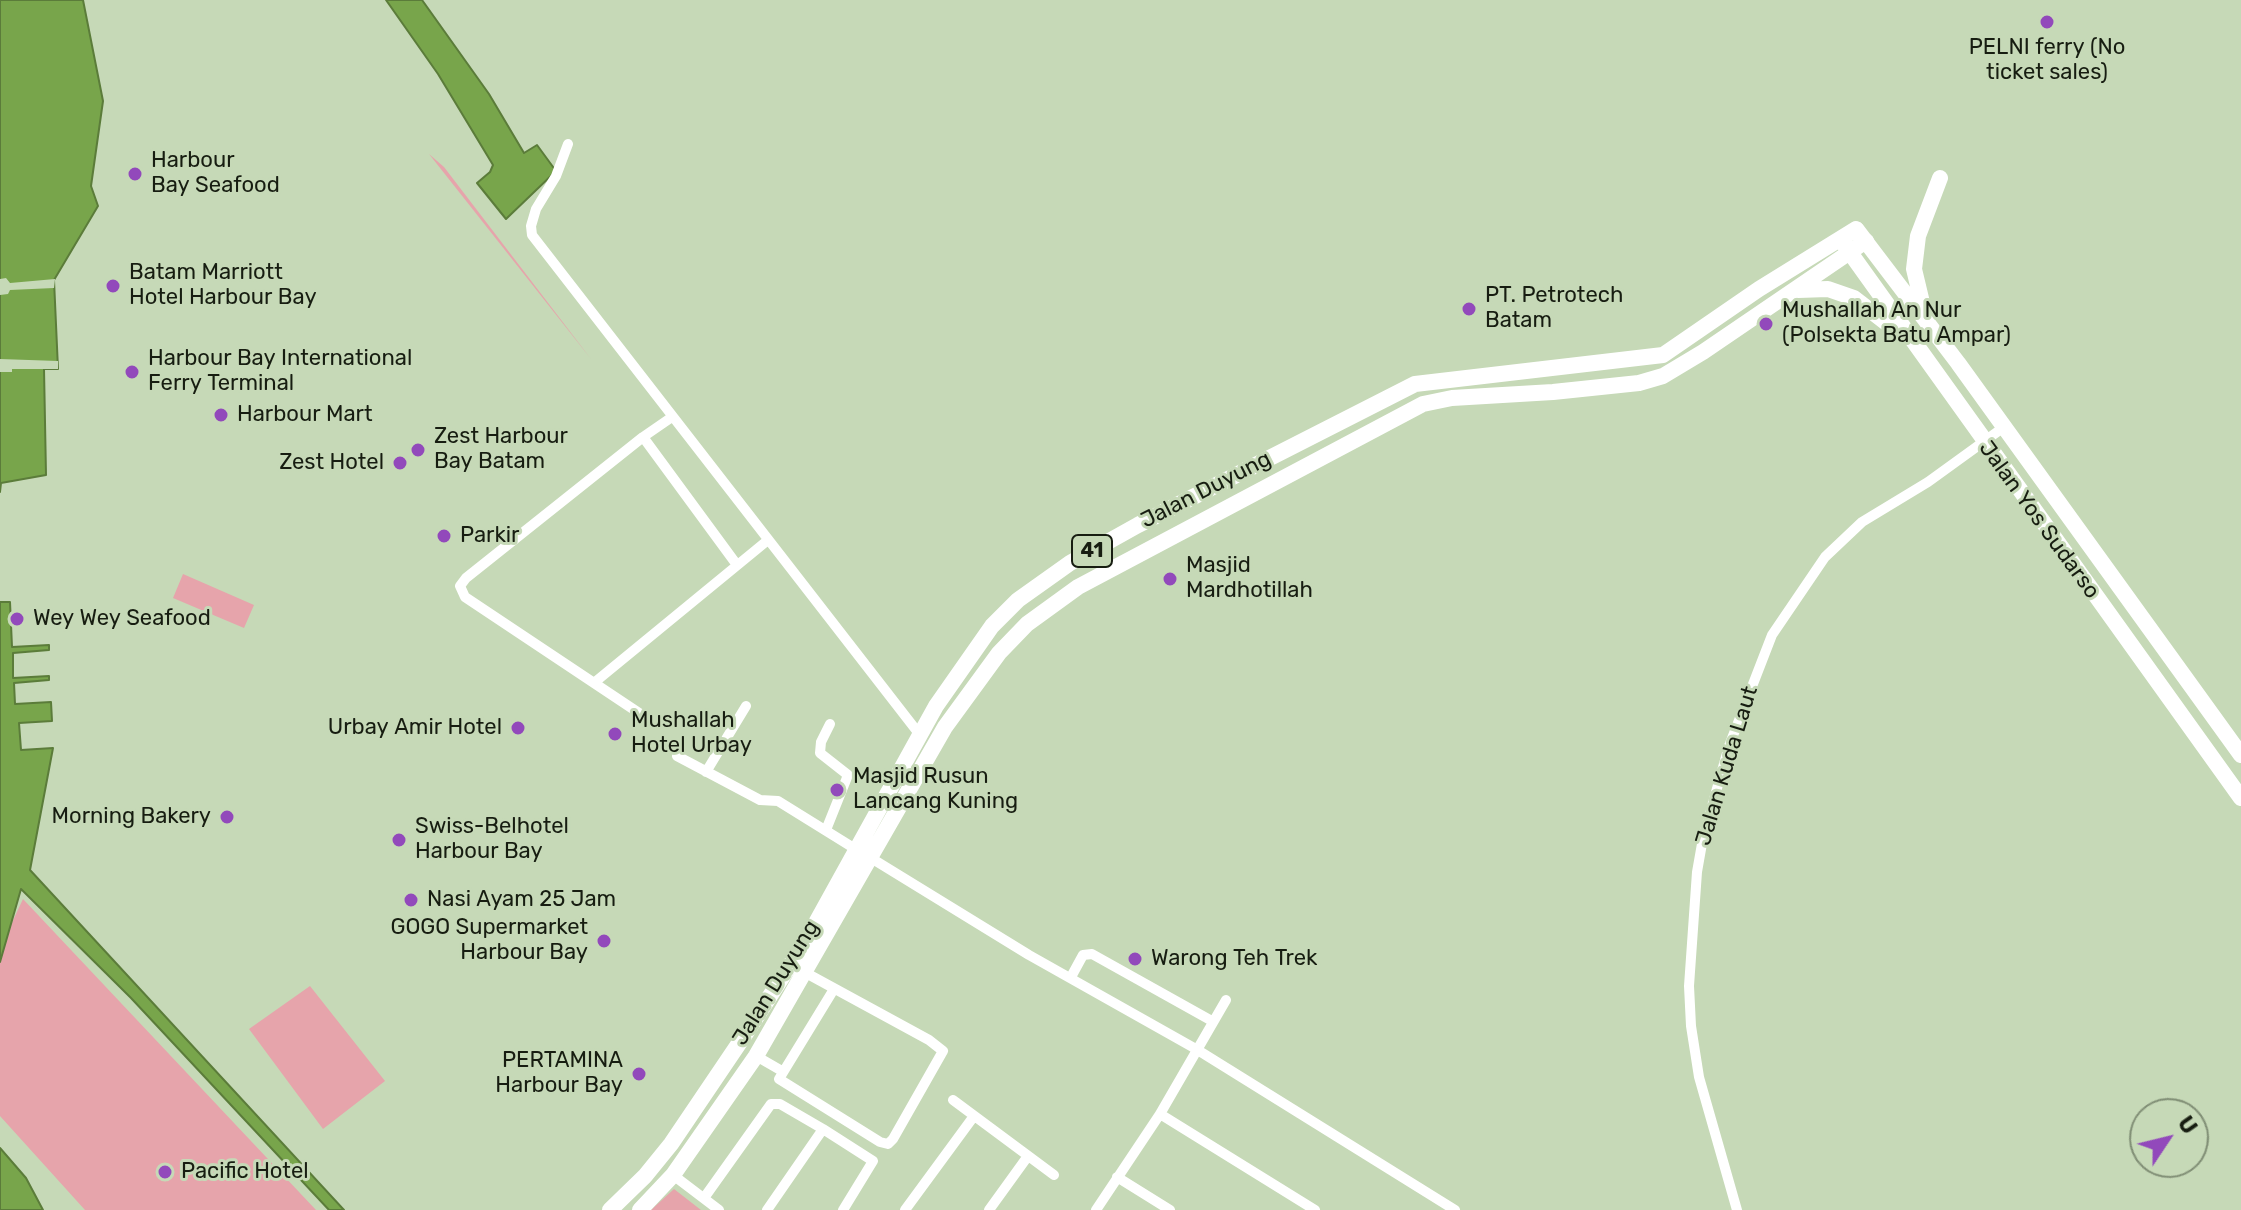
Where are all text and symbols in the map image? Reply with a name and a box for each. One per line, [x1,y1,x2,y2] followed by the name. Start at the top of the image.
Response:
[2038,13,2056,31] marker: PELNI ferry (No ticket sales)
[1969,35,2125,86] place label: PELNI ferry (No ticket sales)
[151,148,280,200] place label: Harbour Bay Seafood
[126,165,144,183] marker: Harbour Bay Seafood
[129,260,317,312] place label: Batam Marriott Hotel Harbour Bay
[104,277,122,295] marker: Batam Marriott Hotel Harbour Bay
[1485,283,1623,334] place label: PT. Petrotech Batam
[1782,298,2011,350] place label: Mushallah An Nur (Polsekta Batu Ampar)
[1460,300,1478,318] marker: PT. Petrotech Batam
[1757,315,1775,333] marker: Mushallah An Nur (Polsekta Batu Ampar)
[148,346,412,398] place label: Harbour Bay International Ferry Terminal
[123,363,141,381] marker: Harbour Bay International Ferry Terminal
[237,402,372,428] place label: Harbour Mart
[212,406,230,424] marker: Harbour Mart
[434,424,568,476] place label: Zest Harbour Bay Batam
[1973,436,2105,604] street label: Jalan Yos Sudarso
[409,441,427,459] marker: Zest Harbour Bay Batam
[1137,446,1275,534] street label: Jalan Duyung
[279,450,384,476] place label: Zest Hotel
[391,454,409,472] marker: Zest Hotel
[460,523,519,549] place label: Parkir
[435,527,453,545] marker: Parkir
[1072,535,1112,567] road number: 41
[1186,553,1313,604] place label: Masjid Mardhotillah
[1161,570,1179,588] marker: Masjid Mardhotillah
[33,606,211,632] place label: Wey Wey Seafood
[8,610,26,628] marker: Wey Wey Seafood
[1690,683,1764,849] street label: Jalan Kuda Laut
[631,708,752,760] place label: Mushallah Hotel Urbay
[328,715,502,741] place label: Urbay Amir Hotel
[509,719,527,737] marker: Urbay Amir Hotel
[606,725,624,743] marker: Mushallah Hotel Urbay
[853,764,1018,816] place label: Masjid Rusun Lancang Kuning
[828,781,846,799] marker: Masjid Rusun Lancang Kuning
[52,804,211,830] place label: Morning Bakery
[218,808,236,826] marker: Morning Bakery
[415,814,569,866] place label: Swiss-Belhotel Harbour Bay
[390,831,408,849] marker: Swiss-Belhotel Harbour Bay
[427,887,616,913] place label: Nasi Ayam 25 Jam
[402,891,420,909] marker: Nasi Ayam 25 Jam
[390,915,588,966] place label: GOGO Supermarket Harbour Bay
[727,916,825,1050] street label: Jalan Duyung
[595,932,613,950] marker: GOGO Supermarket Harbour Bay
[1151,946,1317,972] place label: Warong Teh Trek
[1126,950,1144,968] marker: Warong Teh Trek
[495,1048,623,1100] place label: PERTAMINA Harbour Bay
[630,1065,648,1083] marker: PERTAMINA Harbour Bay
[2129,1098,2209,1178] north arrow
[2172,1111,2203,1139] text: U
[181,1159,309,1185] place label: Pacific Hotel
[156,1163,174,1181] marker: Pacific Hotel

